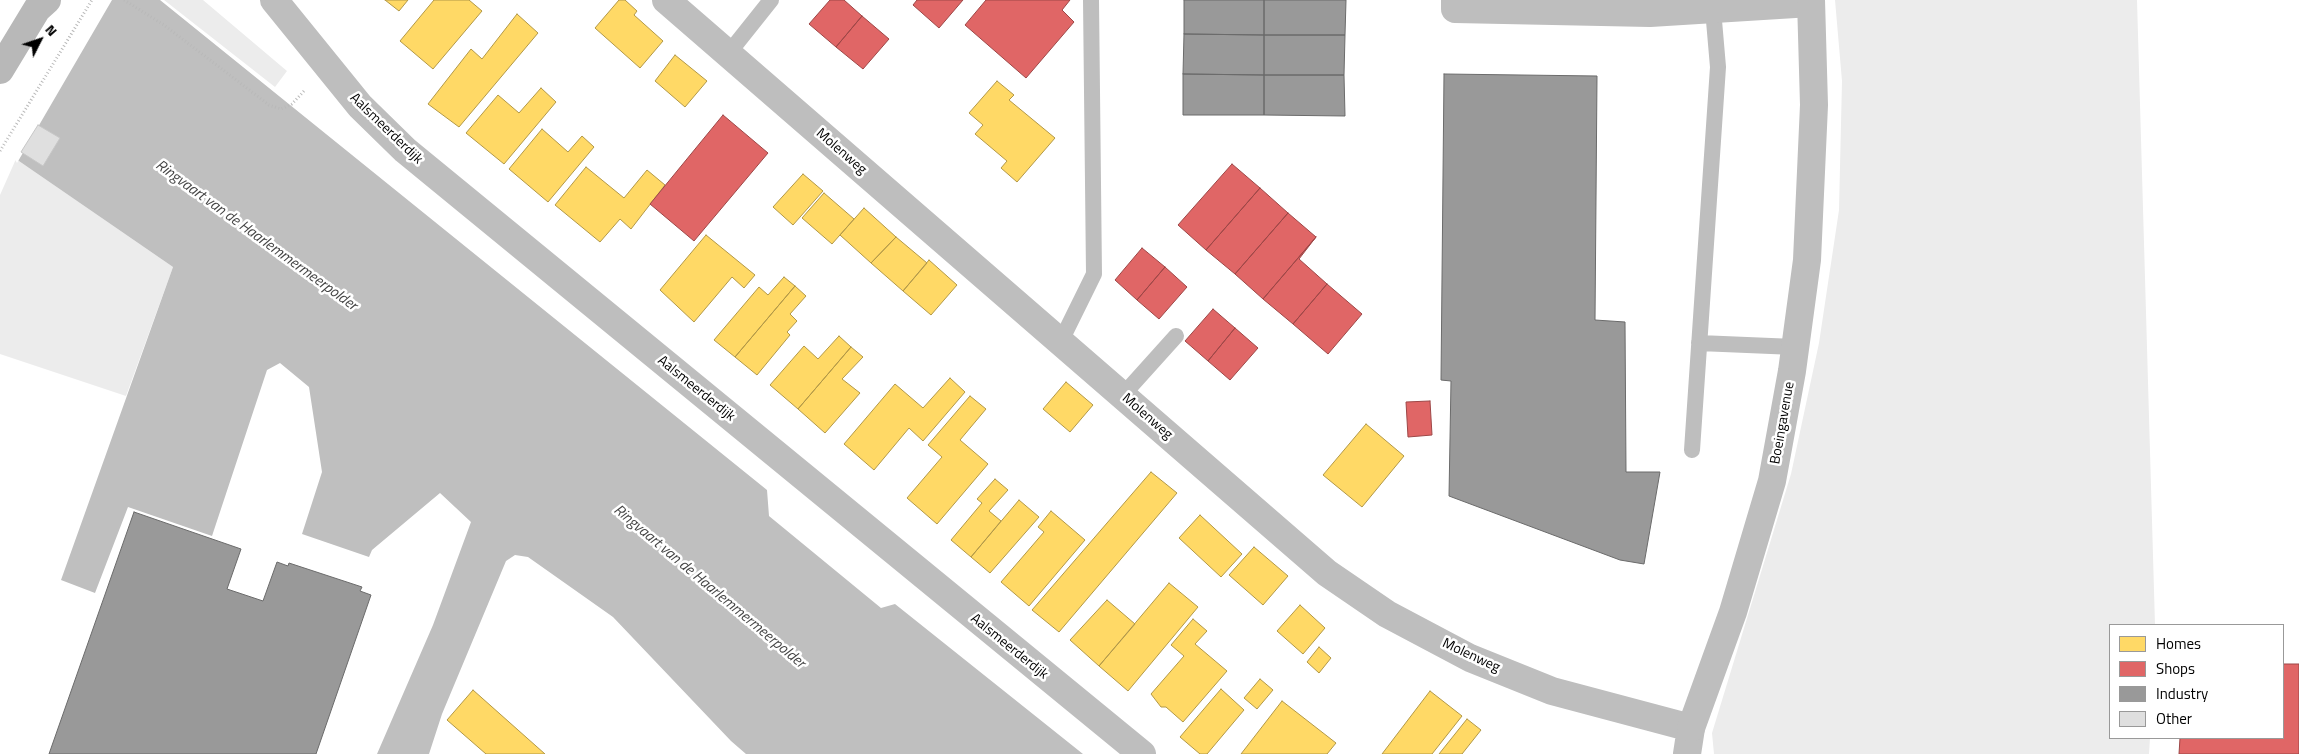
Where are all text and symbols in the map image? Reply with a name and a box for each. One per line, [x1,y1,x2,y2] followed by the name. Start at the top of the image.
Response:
[15,15,65,65] north arrow
[41,19,63,40] text: N
[346,90,426,168] street label: Aalsmeerderdijk
[812,125,870,179] street label: Molenweg
[152,157,360,315] water label: Ringvaart van de Haarlemmermeerpolder
[654,353,738,425] street label: Aalsmeerderdijk
[1767,380,1799,466] street label: Boeingavenue
[1118,390,1176,444] street label: Molenweg
[609,501,809,673] water label: Ringvaart van de Haarlemmermeerpolder
[967,611,1051,683] street label: Aalsmeerderdijk
[2109,624,2284,739] legend
[2156,632,2201,655] text: Homes
[1439,635,1503,677] street label: Molenweg
[2156,657,2195,680] text: Shops
[2156,682,2208,705] text: Industry
[2156,707,2192,730] text: Other

